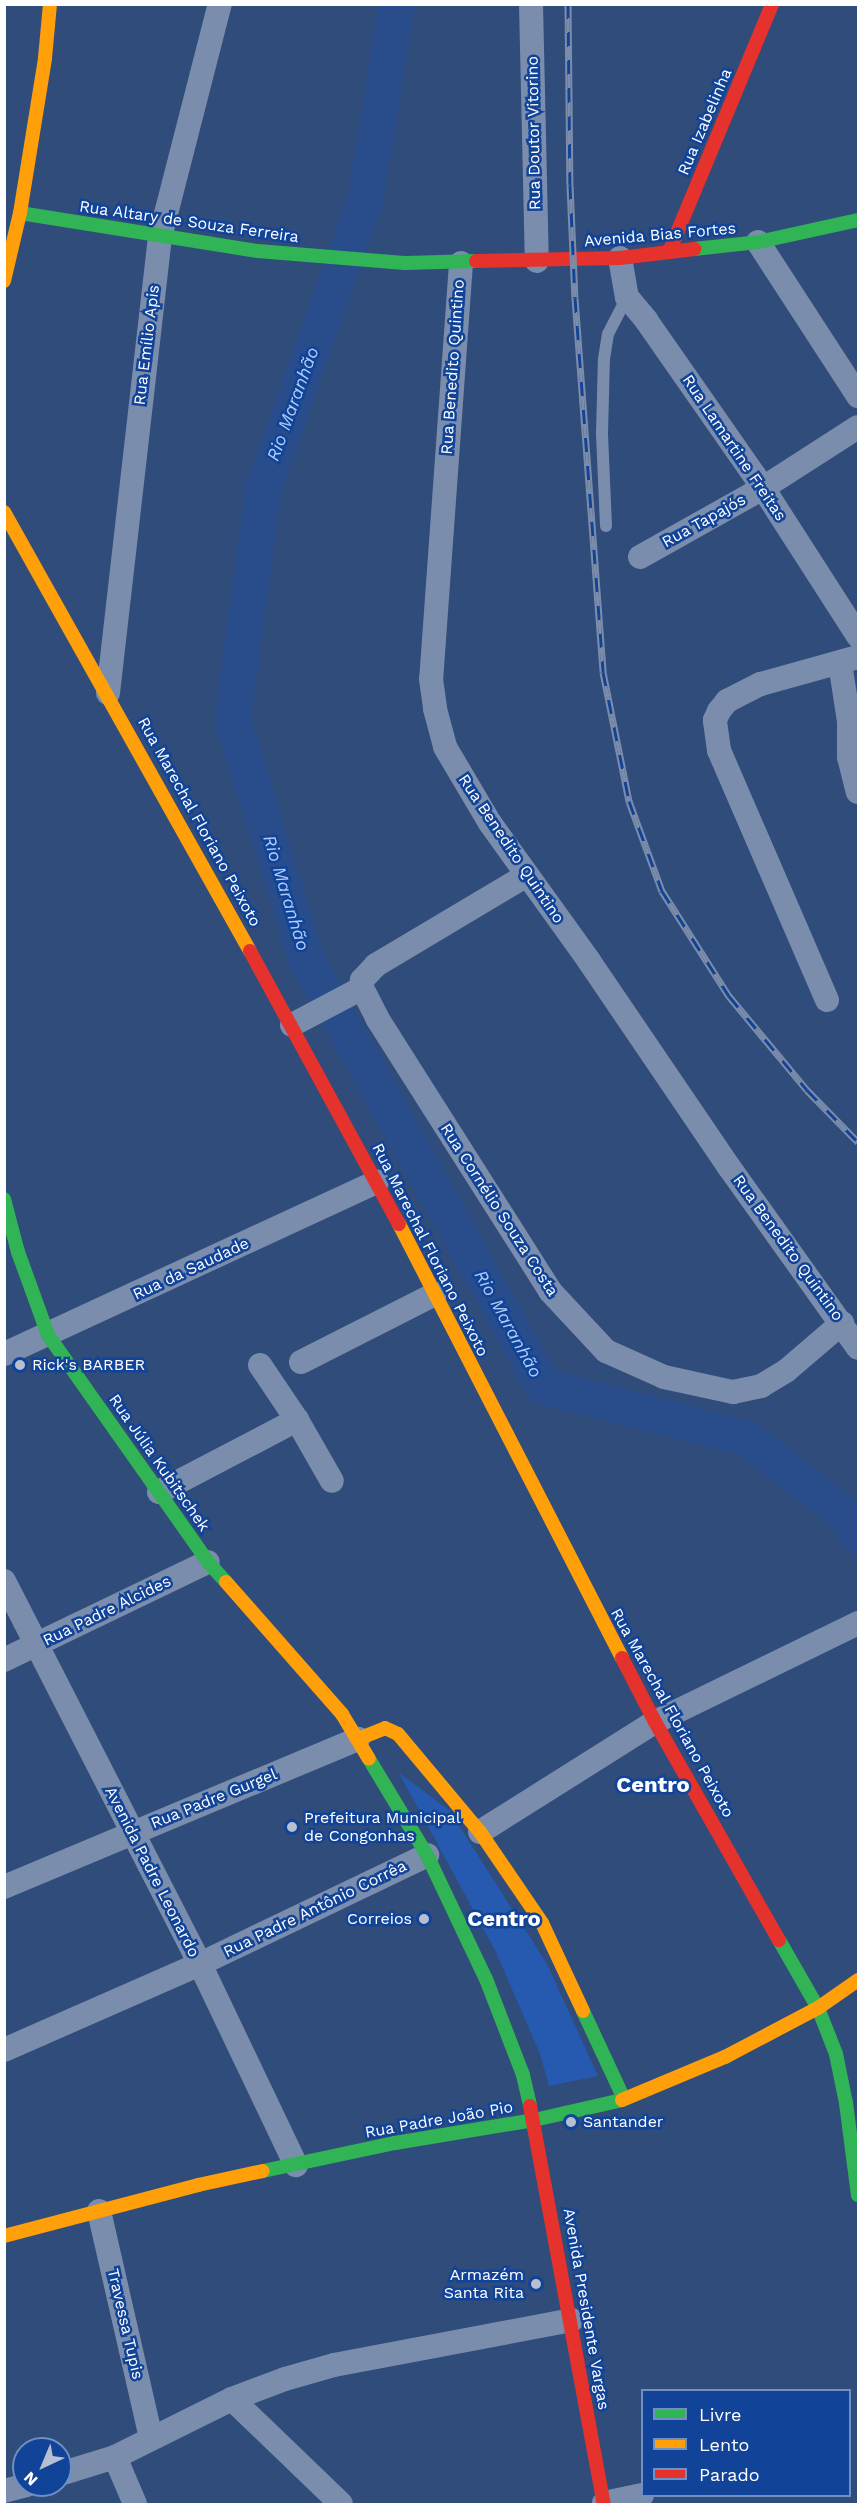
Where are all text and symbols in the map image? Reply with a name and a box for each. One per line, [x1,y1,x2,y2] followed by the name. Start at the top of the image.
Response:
[523,55,545,211] street label: Rua Doutor Vitorino
[674,66,736,178] street label: Rua Izabelinha
[77,197,301,247] street label: Rua Altary de Souza Ferreira
[583,219,737,251] street label: Avenida Bias Fortes
[437,279,469,455] street label: Rua Benedito Quintino
[130,283,164,407] street label: Rua Emílio Apis
[262,344,324,464] water label: Rio Maranhão
[678,371,790,525] street label: Rua Lamartine Freitas
[659,490,749,552] street label: Rua Tapajós
[133,714,265,930] street label: Rua Marechal Floriano Peixoto
[454,771,568,927] street label: Rua Benedito Quintino
[258,833,314,953] water label: Rio Maranhão
[436,1120,562,1300] street label: Rua Cornélio Souza Costa
[368,1140,492,1360] street label: Rua Marechal Floriano Peixoto
[728,1171,848,1325] street label: Rua Benedito Quintino
[129,1234,253,1304] street label: Rua da Saudade
[469,1266,547,1382] water label: Rio Maranhão
[32,1355,145,1375] place label: Rick's BARBER
[13,1358,27,1372] marker: Rick's BARBER
[104,1390,214,1536] street label: Rua Júlia Kubitschek
[39,1571,175,1651] street label: Rua Padre Alcides
[606,1605,738,1821] street label: Rua Marechal Floriano Peixoto
[148,1765,280,1833] street label: Rua Padre Gurgel
[616,1772,690,1798] district label: Centro
[101,1783,203,1961] street label: Avenida Padre Leonardo
[304,1808,461,1846] place label: Prefeitura Municipal de Congonhas
[285,1820,299,1834] marker: Prefeitura Municipal de Congonhas
[220,1856,410,1962] street label: Rua Padre Antônio Corrêa
[467,1906,541,1932] district label: Centro
[347,1909,412,1929] place label: Correios
[417,1912,431,1926] marker: Correios
[363,2097,515,2143] street label: Rua Padre João Pio
[583,2112,663,2132] place label: Santander
[564,2115,578,2129] marker: Santander
[559,2206,613,2412] street label: Avenida Presidente Vargas
[443,2265,524,2303] place label: Armazém Santa Rita
[103,2266,147,2382] street label: Travessa Tupis
[529,2277,543,2291] marker: Armazém Santa Rita
[641,2389,851,2497] legend
[699,2404,741,2425] text: Livre
[699,2434,749,2455] text: Lento
[12,2437,72,2497] north arrow
[699,2464,760,2485] text: Parado
[20,2468,41,2490] text: N

